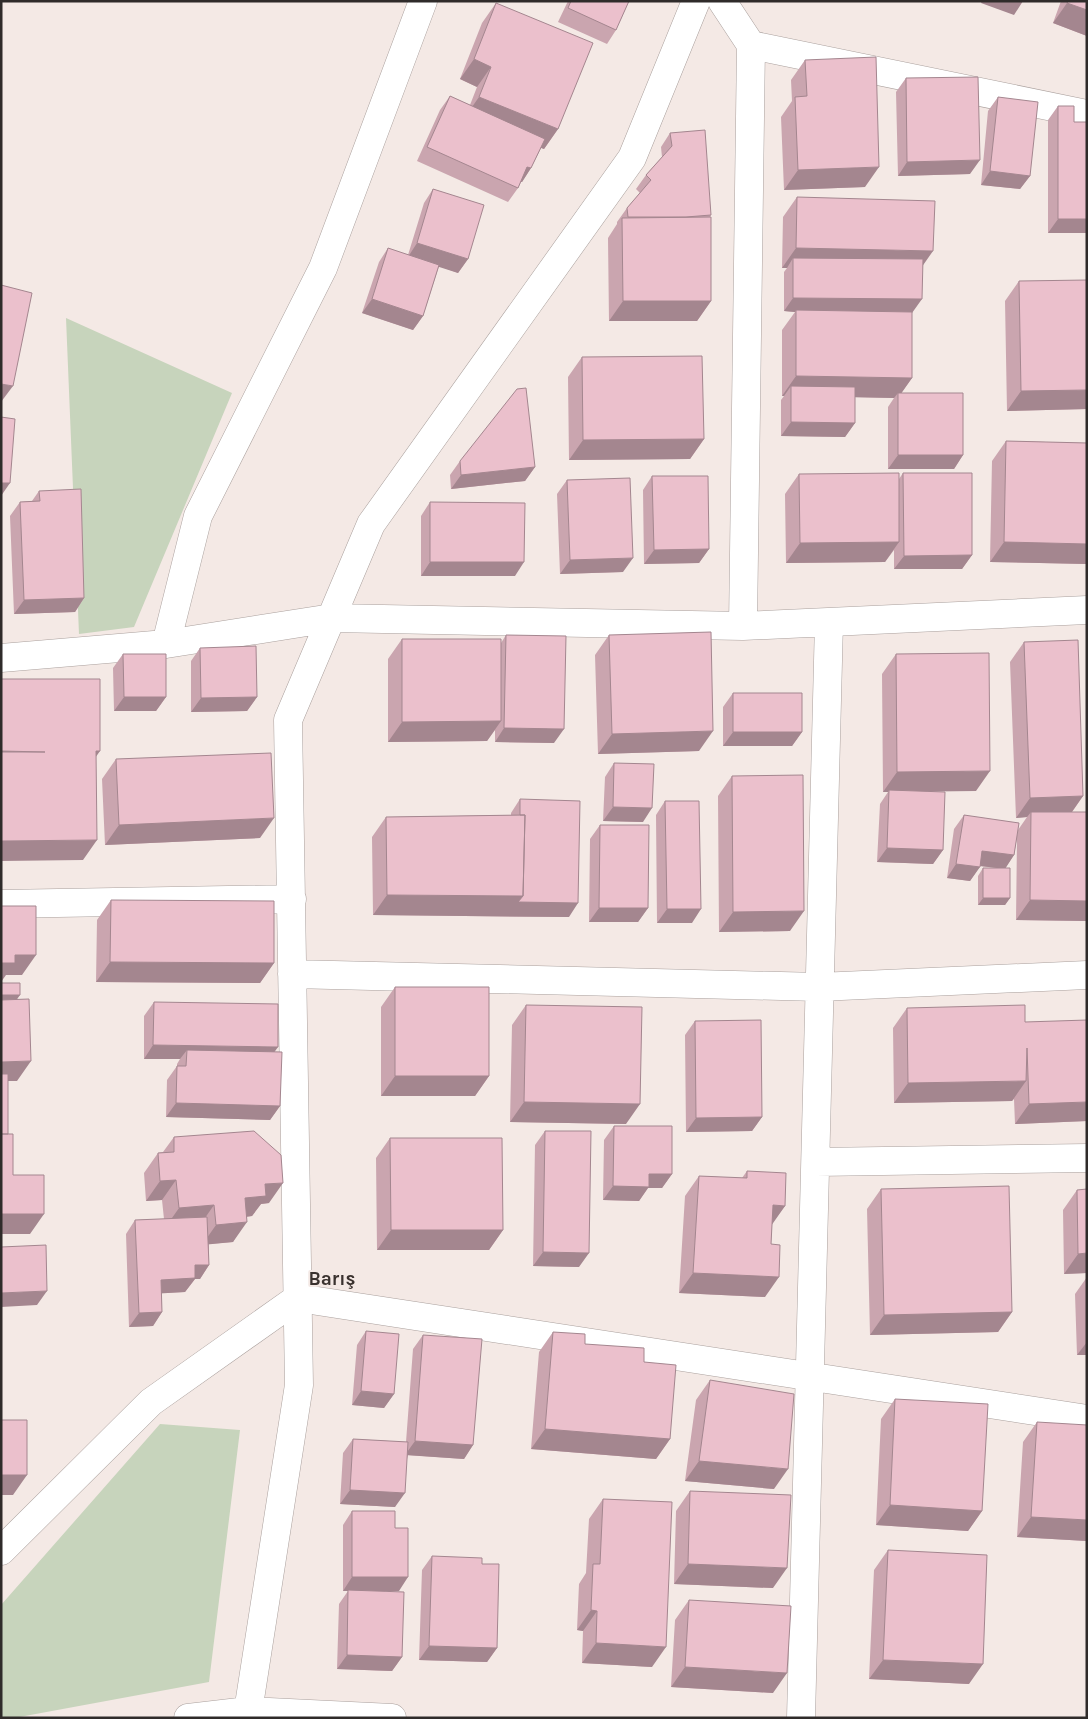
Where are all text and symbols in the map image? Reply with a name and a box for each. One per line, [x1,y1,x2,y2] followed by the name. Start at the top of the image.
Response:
[308,1268,356,1290] district label: Barış

